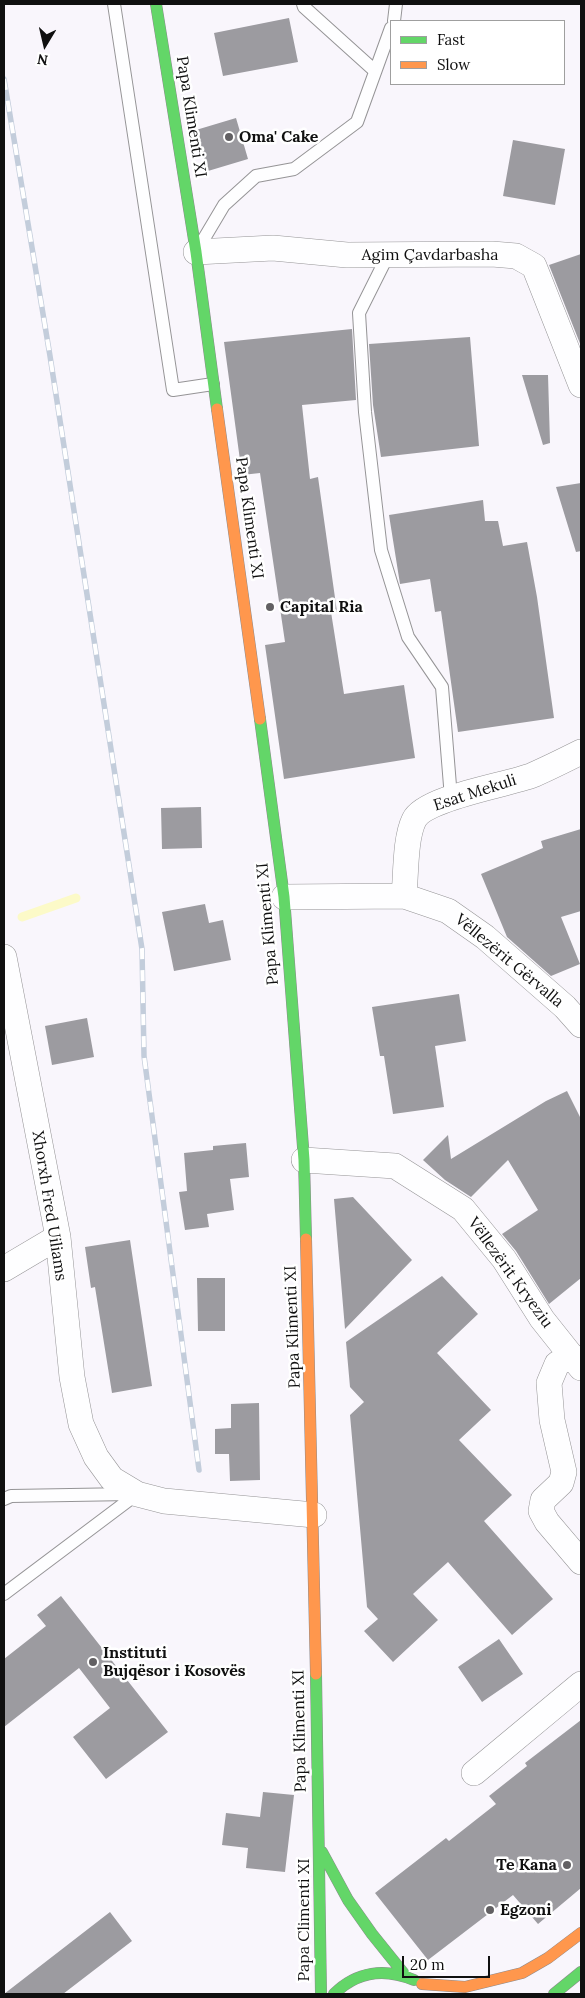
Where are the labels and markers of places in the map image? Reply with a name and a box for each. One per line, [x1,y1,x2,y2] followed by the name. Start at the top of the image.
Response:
[239,127,318,147] place label: Oma' Cake
[223,131,235,143] marker: Oma' Cake
[280,597,363,617] place label: Capital Ria
[264,601,276,613] marker: Capital Ria
[103,1643,246,1681] place label: Instituti Bujqësor i Kosovës
[87,1656,99,1668] marker: Instituti Bujqësor i Kosovës
[496,1855,557,1875] place label: Te Kana
[561,1859,573,1871] marker: Te Kana
[500,1900,551,1920] place label: Egzoni
[484,1904,496,1916] marker: Egzoni

